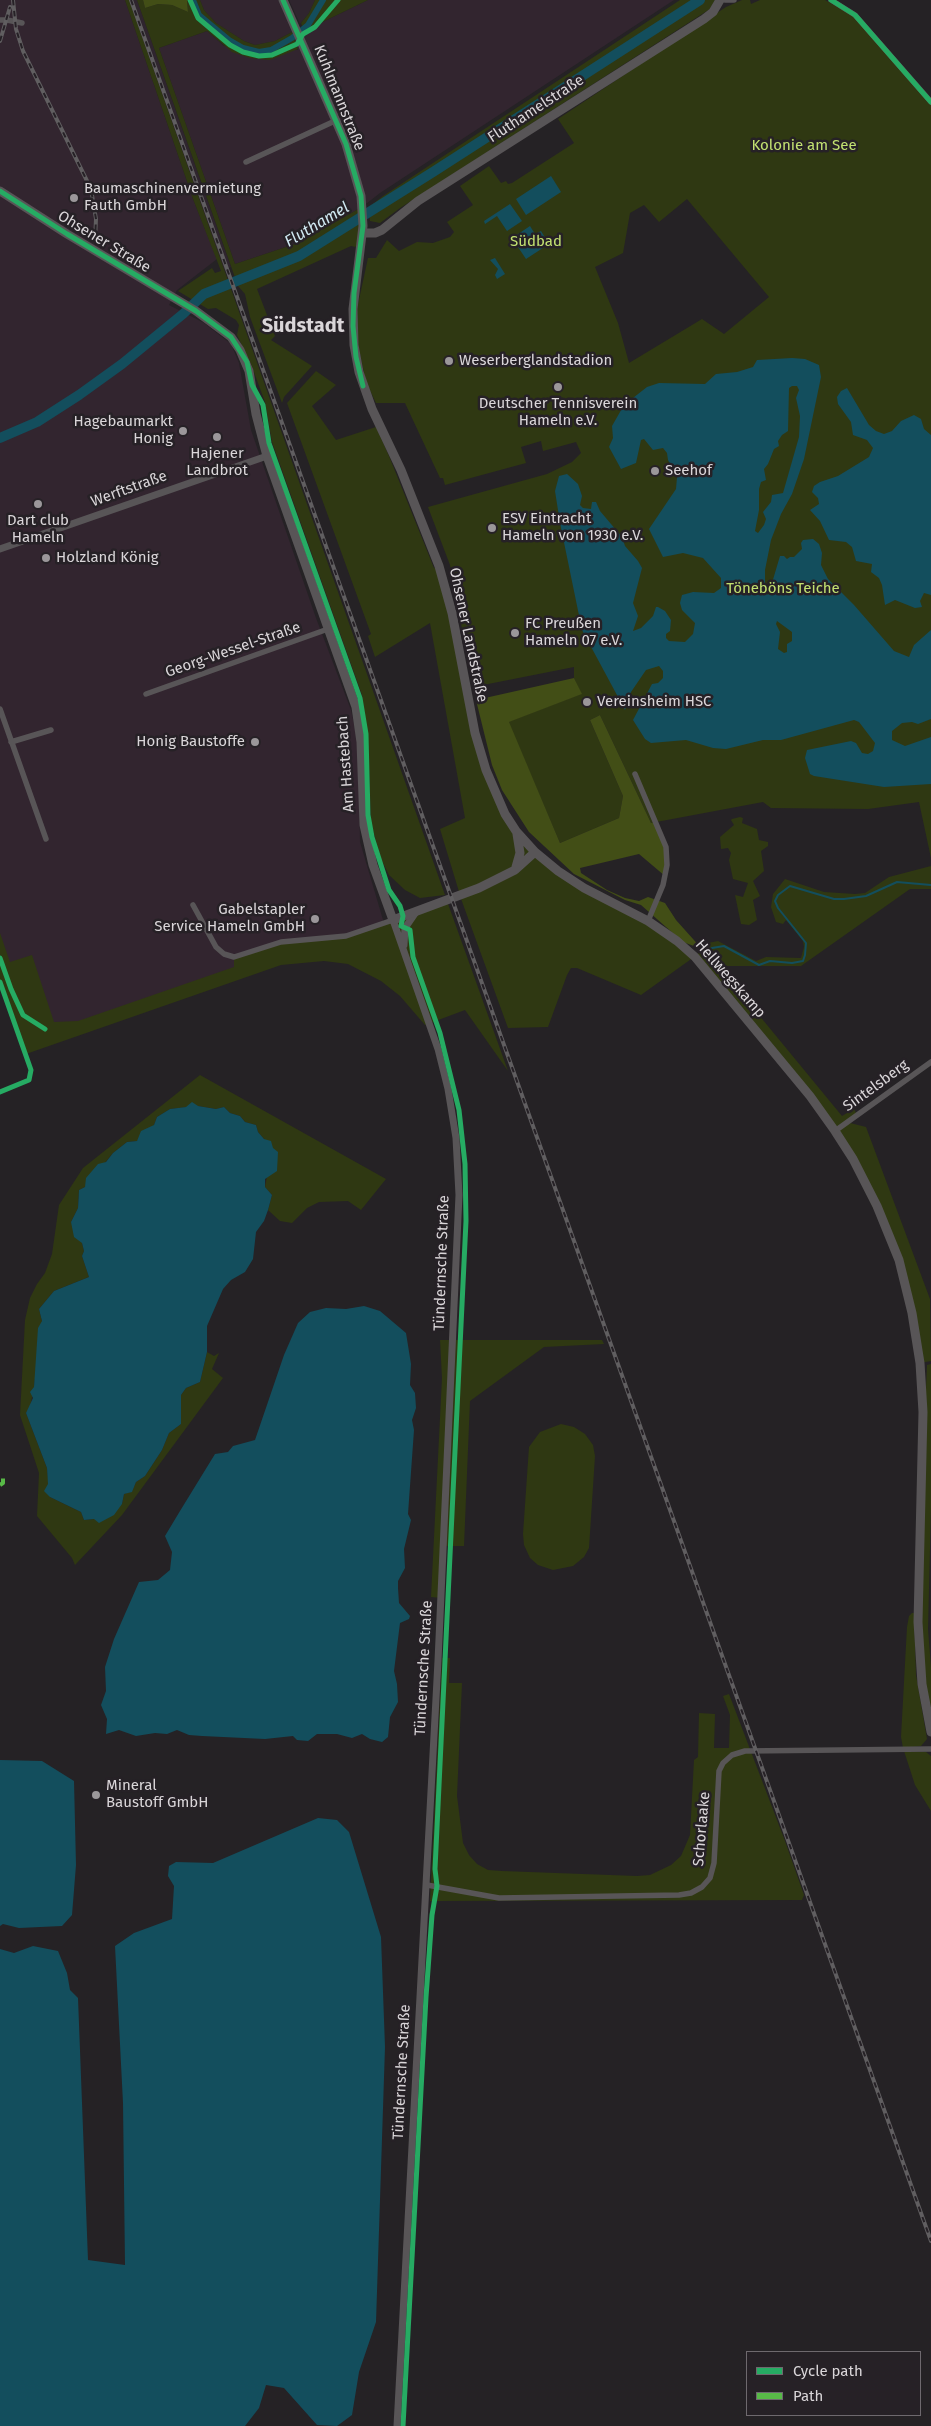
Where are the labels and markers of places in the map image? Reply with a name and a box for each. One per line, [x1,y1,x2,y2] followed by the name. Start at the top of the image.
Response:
[84,180,261,215] place label: Baumaschinenvermietung Fauth GmbH
[68,192,80,204] marker: Baumaschinenvermietung Fauth GmbH
[459,352,612,370] place label: Weserberglandstadion
[443,355,455,367] marker: Weserberglandstadion
[552,381,564,393] marker: Deutscher Tennisverein Hameln e.V.
[479,395,637,430] place label: Deutscher Tennisverein Hameln e.V.
[74,413,173,448] place label: Hagebaumarkt Honig
[177,425,189,437] marker: Hagebaumarkt Honig
[211,431,223,443] marker: Hajener Landbrot
[186,445,248,480] place label: Hajener Landbrot
[665,462,712,480] place label: Seehof
[649,465,661,477] marker: Seehof
[32,498,44,510] marker: Dart club Hameln
[502,510,643,545] place label: ESV Eintracht Hameln von 1930 e.V.
[7,512,69,547] place label: Dart club Hameln
[486,522,498,534] marker: ESV Eintracht Hameln von 1930 e.V.
[56,549,158,567] place label: Holzland König
[40,552,52,564] marker: Holzland König
[525,615,622,650] place label: FC Preußen Hameln 07 e.V.
[509,627,521,639] marker: FC Preußen Hameln 07 e.V.
[597,693,711,711] place label: Vereinsheim HSC
[581,696,593,708] marker: Vereinsheim HSC
[136,733,245,751] place label: Honig Baustoffe
[249,736,261,748] marker: Honig Baustoffe
[154,901,305,936] place label: Gabelstapler Service Hameln GmbH
[309,913,321,925] marker: Gabelstapler Service Hameln GmbH
[106,1777,208,1812] place label: Mineral Baustoff GmbH
[90,1789,102,1801] marker: Mineral Baustoff GmbH

